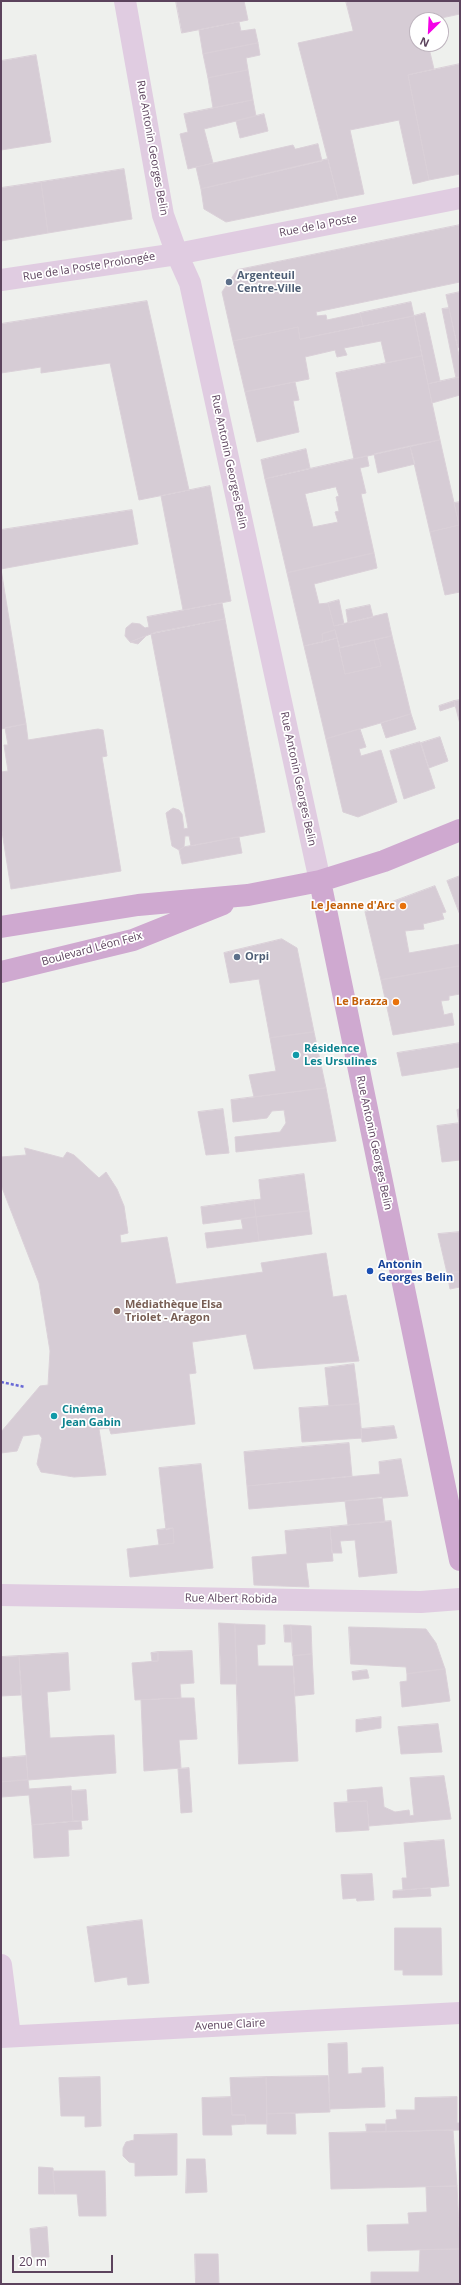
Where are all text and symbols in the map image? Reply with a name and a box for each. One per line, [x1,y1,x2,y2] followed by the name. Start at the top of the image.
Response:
[409,12,449,52] north arrow
[417,34,431,51] text: N
[134,79,170,217] street label: Rue Antonin Georges Belin
[278,212,358,240] street label: Rue de la Poste
[22,250,156,284] street label: Rue de la Poste Prolongée
[237,269,301,295] place label: Argenteuil Centre-Ville
[224,277,234,287] marker: Argenteuil Centre-Ville
[208,394,250,530] street label: Rue Antonin Georges Belin
[277,711,319,847] street label: Rue Antonin Georges Belin
[311,899,395,913] place label: Le Jeanne d'Arc
[398,901,408,911] marker: Le Jeanne d'Arc
[40,929,144,969] street label: Boulevard Léon Feix
[245,950,269,964] place label: Orpi
[232,952,242,962] marker: Orpi
[336,995,388,1009] place label: Le Brazza
[391,997,401,1007] marker: Le Brazza
[304,1042,377,1068] place label: Résidence Les Ursulines
[291,1050,301,1060] marker: Résidence Les Ursulines
[353,1075,395,1211] street label: Rue Antonin Georges Belin
[378,1258,453,1284] place label: Antonin Georges Belin
[365,1266,375,1276] marker: Antonin Georges Belin
[125,1298,223,1324] place label: Médiathèque Elsa Triolet - Aragon
[112,1306,122,1316] marker: Médiathèque Elsa Triolet - Aragon
[62,1403,121,1429] place label: Cinéma Jean Gabin
[49,1411,59,1421] marker: Cinéma Jean Gabin
[185,1592,277,1606] street label: Rue Albert Robida
[194,2017,266,2033] street label: Avenue Claire
[14,2247,115,2273] scale bar
[19,2253,47,2270] text: 20 m

